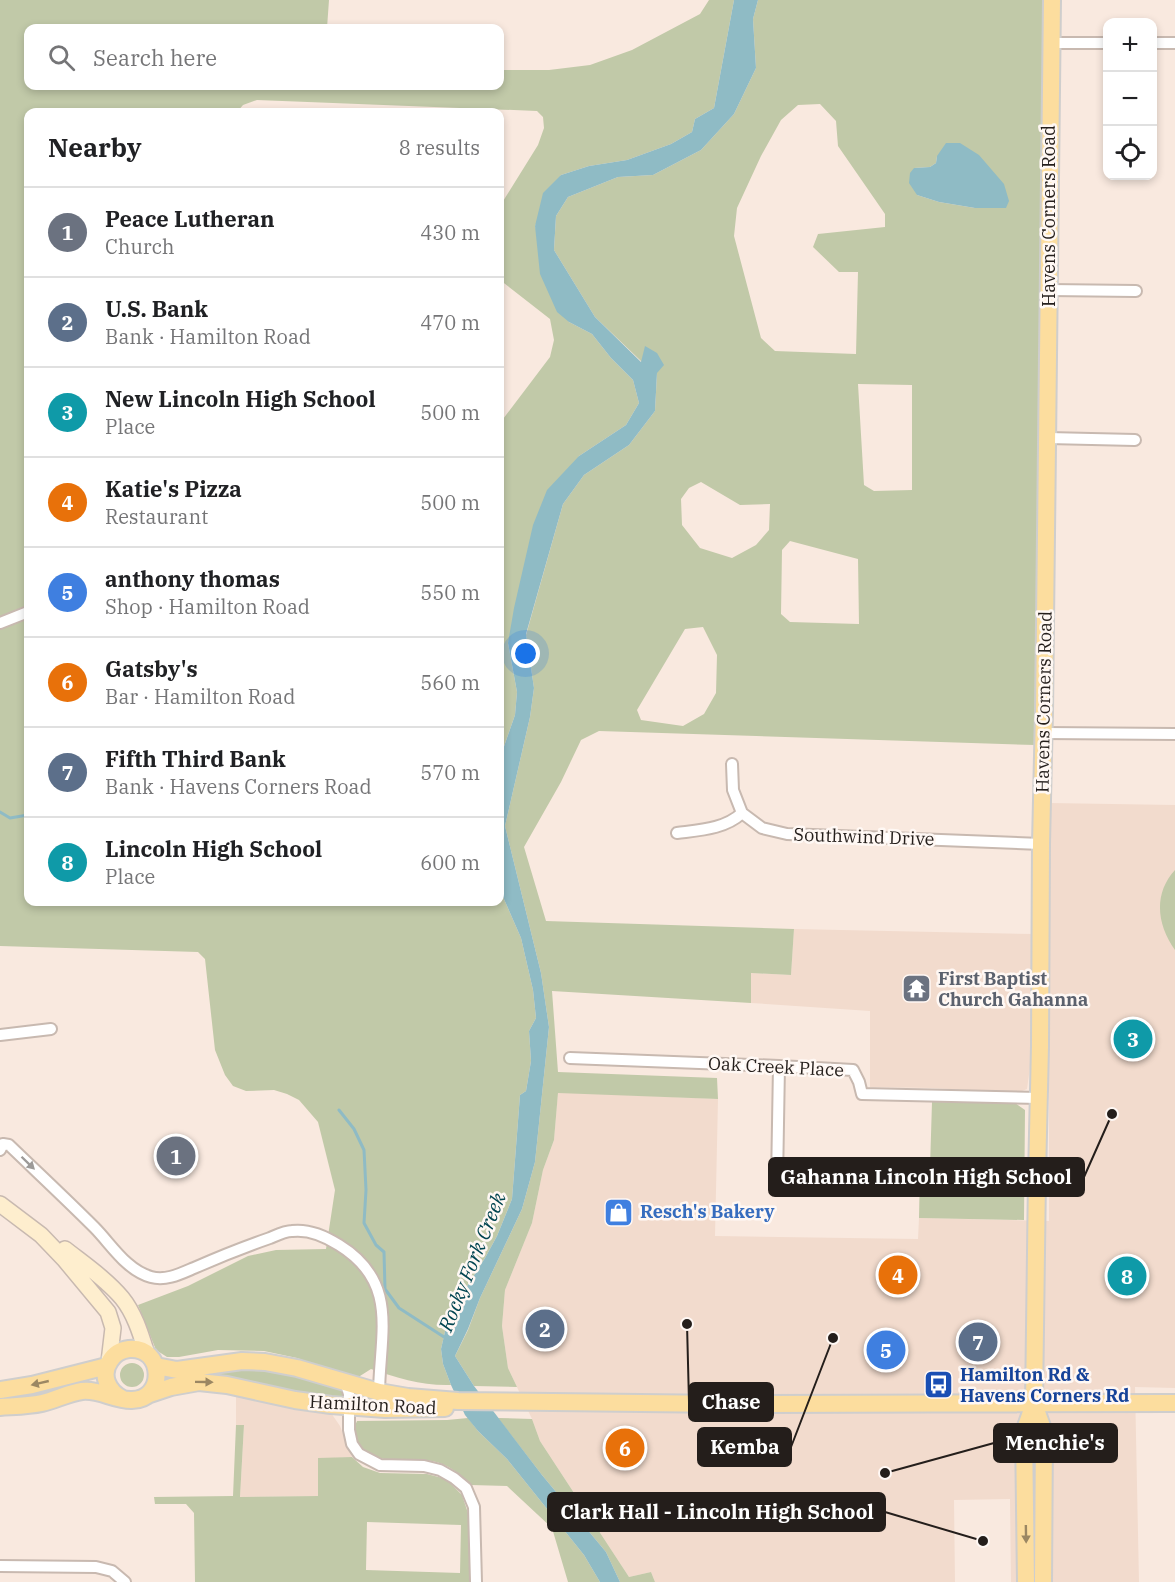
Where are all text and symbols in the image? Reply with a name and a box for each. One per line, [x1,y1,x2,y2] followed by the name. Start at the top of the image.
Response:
[1103,18,1157,180] map controls
[1103,18,1157,72] button: +
[24,24,504,90] search box
[45,41,78,74] icon: search
[93,43,217,72] text: Search here
[1103,72,1157,126] button: −
[1037,125,1060,307] street label: Havens Corners Road
[1103,126,1157,180] button: locate
[48,130,142,164] text: Nearby
[399,134,480,161] text: 8 results
[105,204,275,233] text: Peace Lutheran
[62,219,74,246] text: 1
[420,219,480,246] text: 430 m
[105,233,175,260] text: Church
[105,294,208,323] text: U.S. Bank
[62,309,74,336] text: 2
[420,309,480,336] text: 470 m
[105,323,311,350] text: Bank · Hamilton Road
[105,384,376,413] text: New Lincoln High School
[62,399,74,426] text: 3
[420,399,480,426] text: 500 m
[105,413,155,440] text: Place
[105,474,242,503] text: Katie's Pizza
[62,489,74,516] text: 4
[420,489,480,516] text: 500 m
[105,503,208,530] text: Restaurant
[105,564,280,593] text: anthony thomas
[62,579,74,606] text: 5
[420,579,480,606] text: 550 m
[105,593,310,620] text: Shop · Hamilton Road
[1030,611,1057,793] street label: Havens Corners Road
[511,639,540,668] your location
[105,654,198,683] text: Gatsby's
[62,669,74,696] text: 6
[420,669,480,696] text: 560 m
[105,683,295,710] text: Bar · Hamilton Road
[105,744,286,773] text: Fifth Third Bank
[62,759,74,786] text: 7
[420,759,480,786] text: 570 m
[105,773,372,800] text: Bank · Havens Corners Road
[793,823,935,850] street label: Southwind Drive
[105,834,322,863] text: Lincoln High School
[62,849,74,876] text: 8
[420,849,480,876] text: 600 m
[105,863,155,890] text: Place
[938,967,1088,1011] place label: First Baptist Church Gahanna
[901,973,933,1005] temple icon: First Baptist Church Gahanna
[1114,1016,1152,1062] pin: 3
[708,1051,845,1082] street label: Oak Creek Place
[156,1134,195,1178] pin: 1
[21,1156,35,1170] one-way arrow
[769,1158,1084,1196] callout: Gahanna Lincoln High School
[780,1163,1072,1190] text: Gahanna Lincoln High School
[431,1188,512,1336] water label: Rocky Fork Creek
[603,1196,635,1228] shop icon: Resch's Bakery
[640,1200,775,1223] place label: Resch's Bakery
[878,1252,918,1298] pin: 4
[1108,1254,1146,1298] pin: 8
[526,1306,564,1352] pin: 2
[958,1320,998,1364] pin: 7
[866,1328,906,1372] pin: 5
[960,1363,1129,1407] place label: Hamilton Rd & Havens Corners Rd
[923,1369,955,1401] bus stop icon: Hamilton Rd & Havens Corners Rd
[194,1378,213,1387] one-way arrow
[31,1379,49,1389] one-way arrow
[689,1383,773,1421] callout: Chase
[701,1388,761,1415] text: Chase
[309,1390,437,1419] street label: Hamilton Road
[994,1424,1117,1462] callout: Menchie's
[606,1426,644,1470] pin: 6
[698,1428,791,1466] callout: Kemba
[1005,1429,1105,1456] text: Menchie's
[710,1433,780,1460] text: Kemba
[548,1493,885,1531] callout: Clark Hall - Lincoln High School
[560,1498,874,1525] text: Clark Hall - Lincoln High School
[1021,1525,1031,1544] one-way arrow

